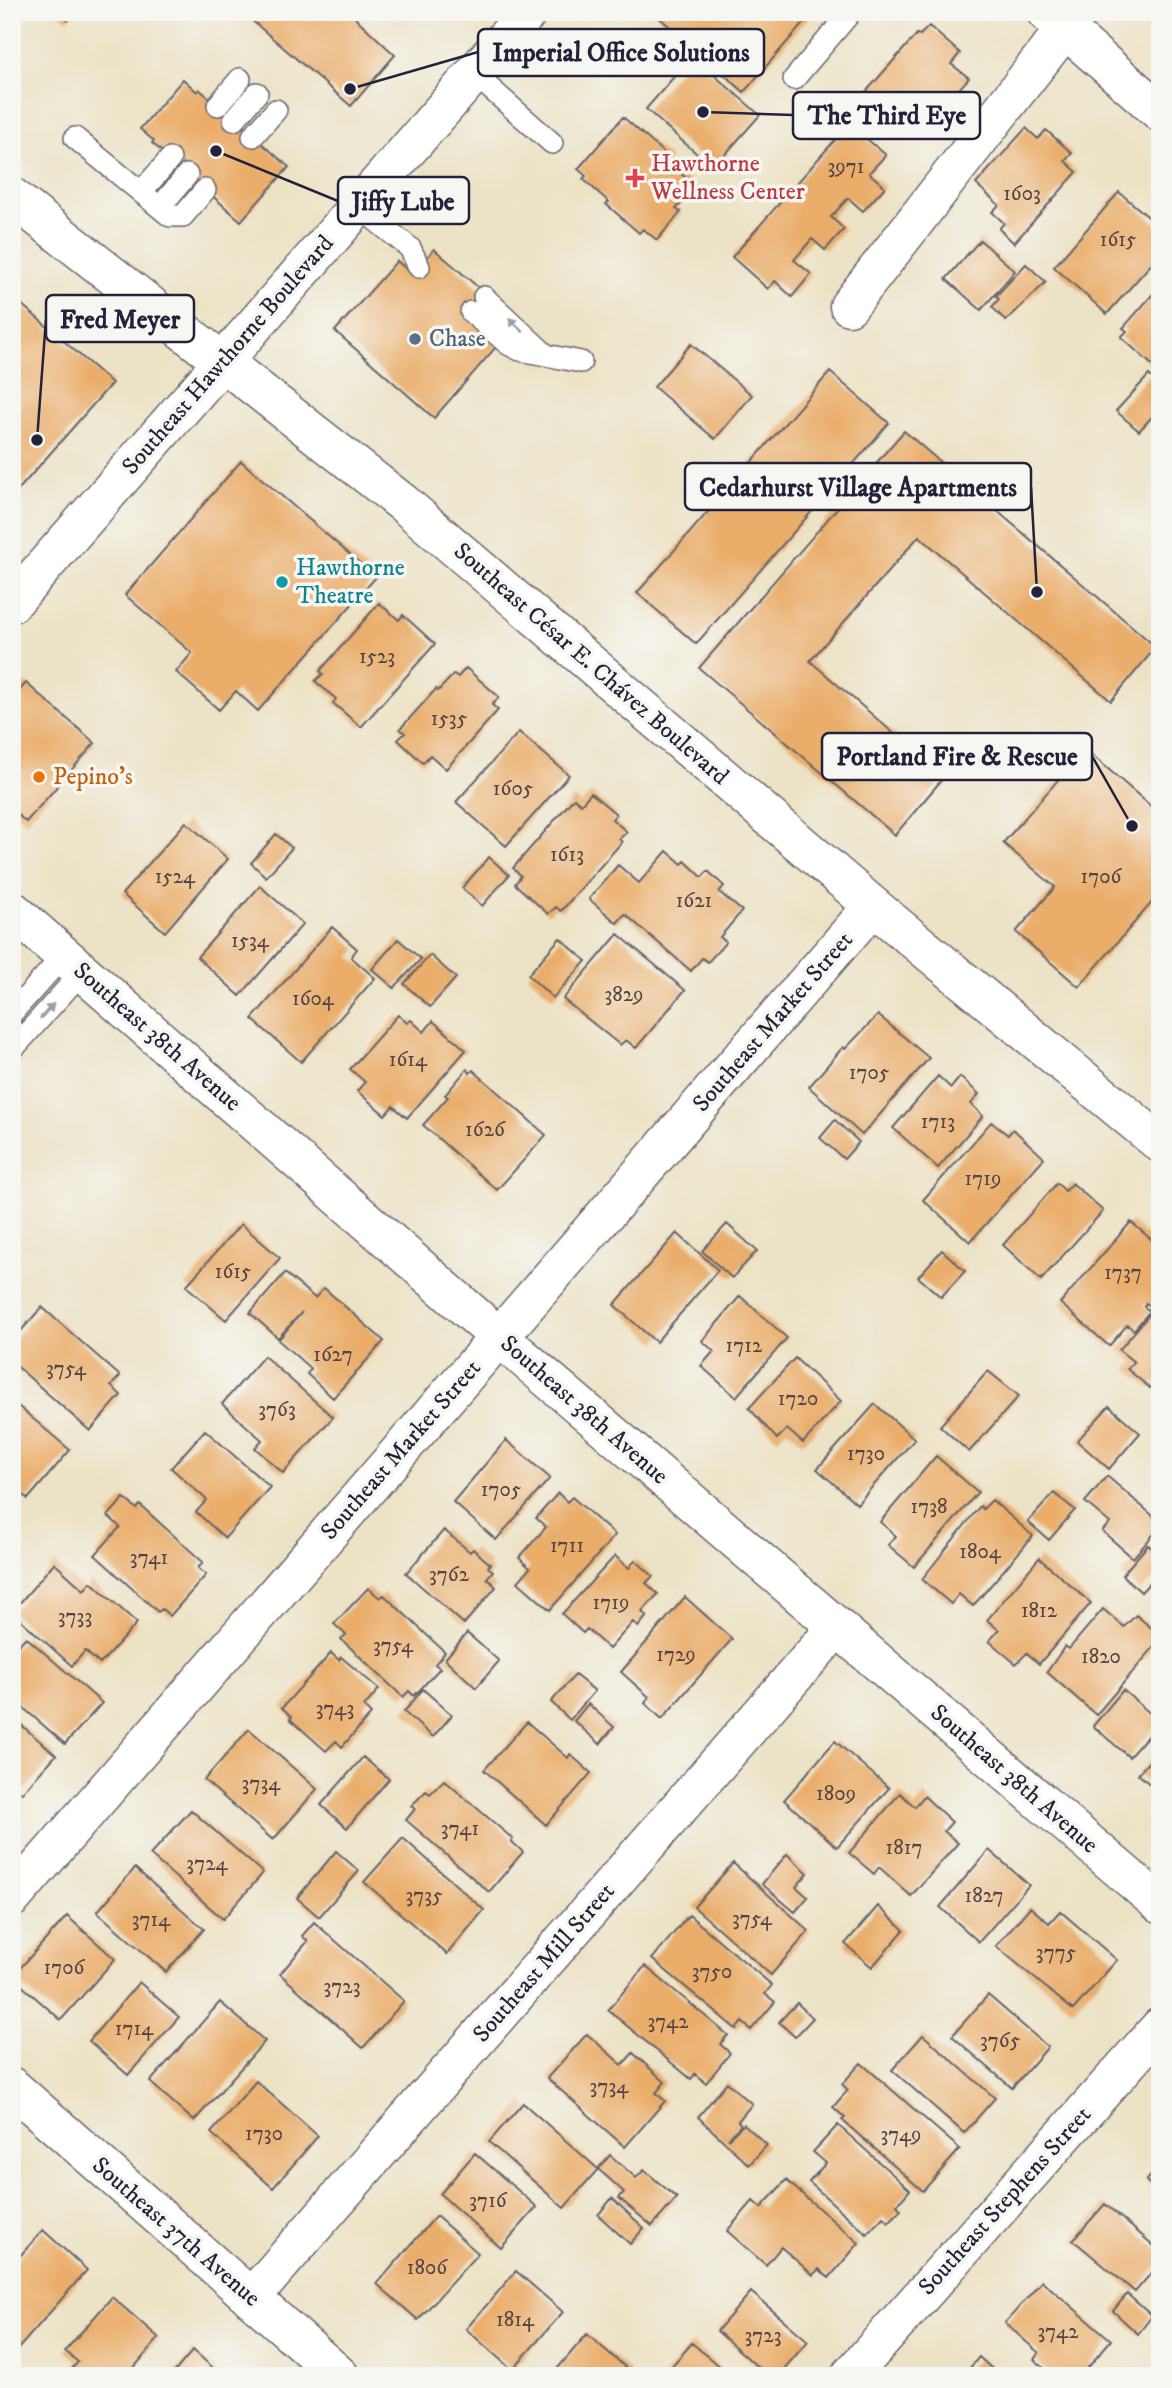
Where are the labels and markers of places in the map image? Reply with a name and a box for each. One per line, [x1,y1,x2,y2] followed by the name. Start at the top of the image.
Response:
[478,29,764,76] callout: Imperial Office Solutions
[793,92,980,139] callout: The Third Eye
[650,149,805,207] place label: Hawthorne Wellness Center
[625,168,645,188] marker: Hawthorne Wellness Center
[338,177,469,224] callout: Jiffy Lube
[46,295,194,342] callout: Fred Meyer
[429,324,486,354] place label: Chase
[407,331,423,347] marker: Chase
[685,463,1031,510] callout: Cedarhurst Village Apartments
[296,553,405,611] place label: Hawthorne Theatre
[274,574,290,590] marker: Hawthorne Theatre
[822,733,1092,780] callout: Portland Fire & Rescue
[53,762,133,792] place label: Pepino's
[31,769,47,785] marker: Pepino's

